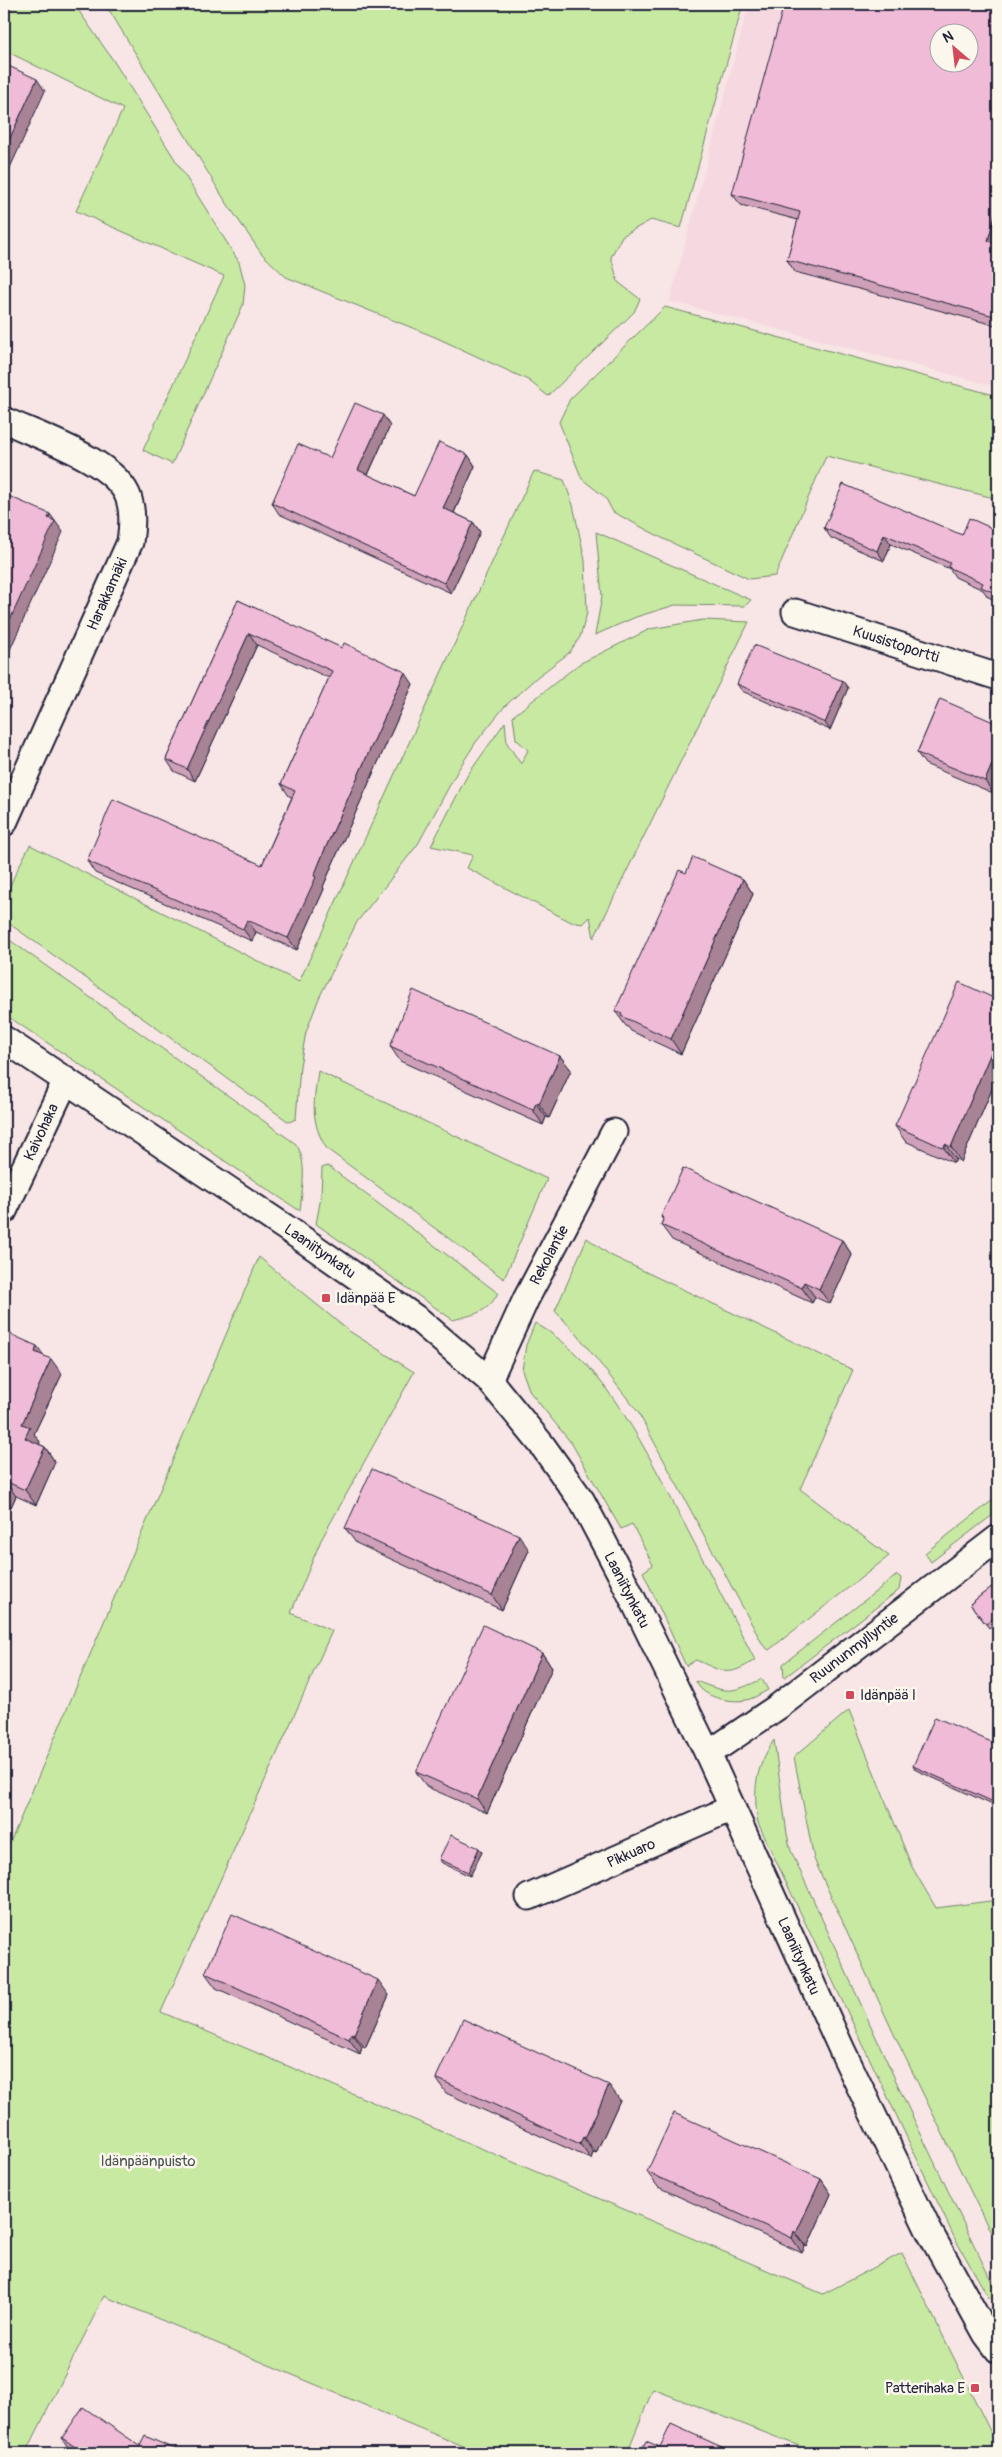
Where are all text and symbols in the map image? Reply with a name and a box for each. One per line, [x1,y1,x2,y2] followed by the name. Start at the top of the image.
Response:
[930,22,980,72] north arrow
[940,27,956,47] text: N
[83,555,132,634] street label: Harakkamäki
[850,622,942,667] street label: Kuusistoportti
[20,1100,63,1164] street label: Kaivohaka
[280,1220,359,1283] street label: Laaniitynkatu
[526,1222,573,1288] street label: Rekolantie
[336,1289,396,1308] place label: Idänpää E
[320,1292,332,1304] marker: Idänpää E
[599,1549,654,1632] street label: Laaniitynkatu
[806,1609,903,1688] street label: Ruununmyllyntie
[860,1686,916,1705] place label: Idänpää I
[844,1689,856,1701] marker: Idänpää I
[604,1834,658,1873] street label: Pikkuaro
[773,1914,824,1998] street label: Laaniitynkatu
[100,2152,196,2171] park label: Idänpäänpuisto
[885,2379,965,2398] place label: Patterihaka E
[969,2382,981,2394] marker: Patterihaka E

